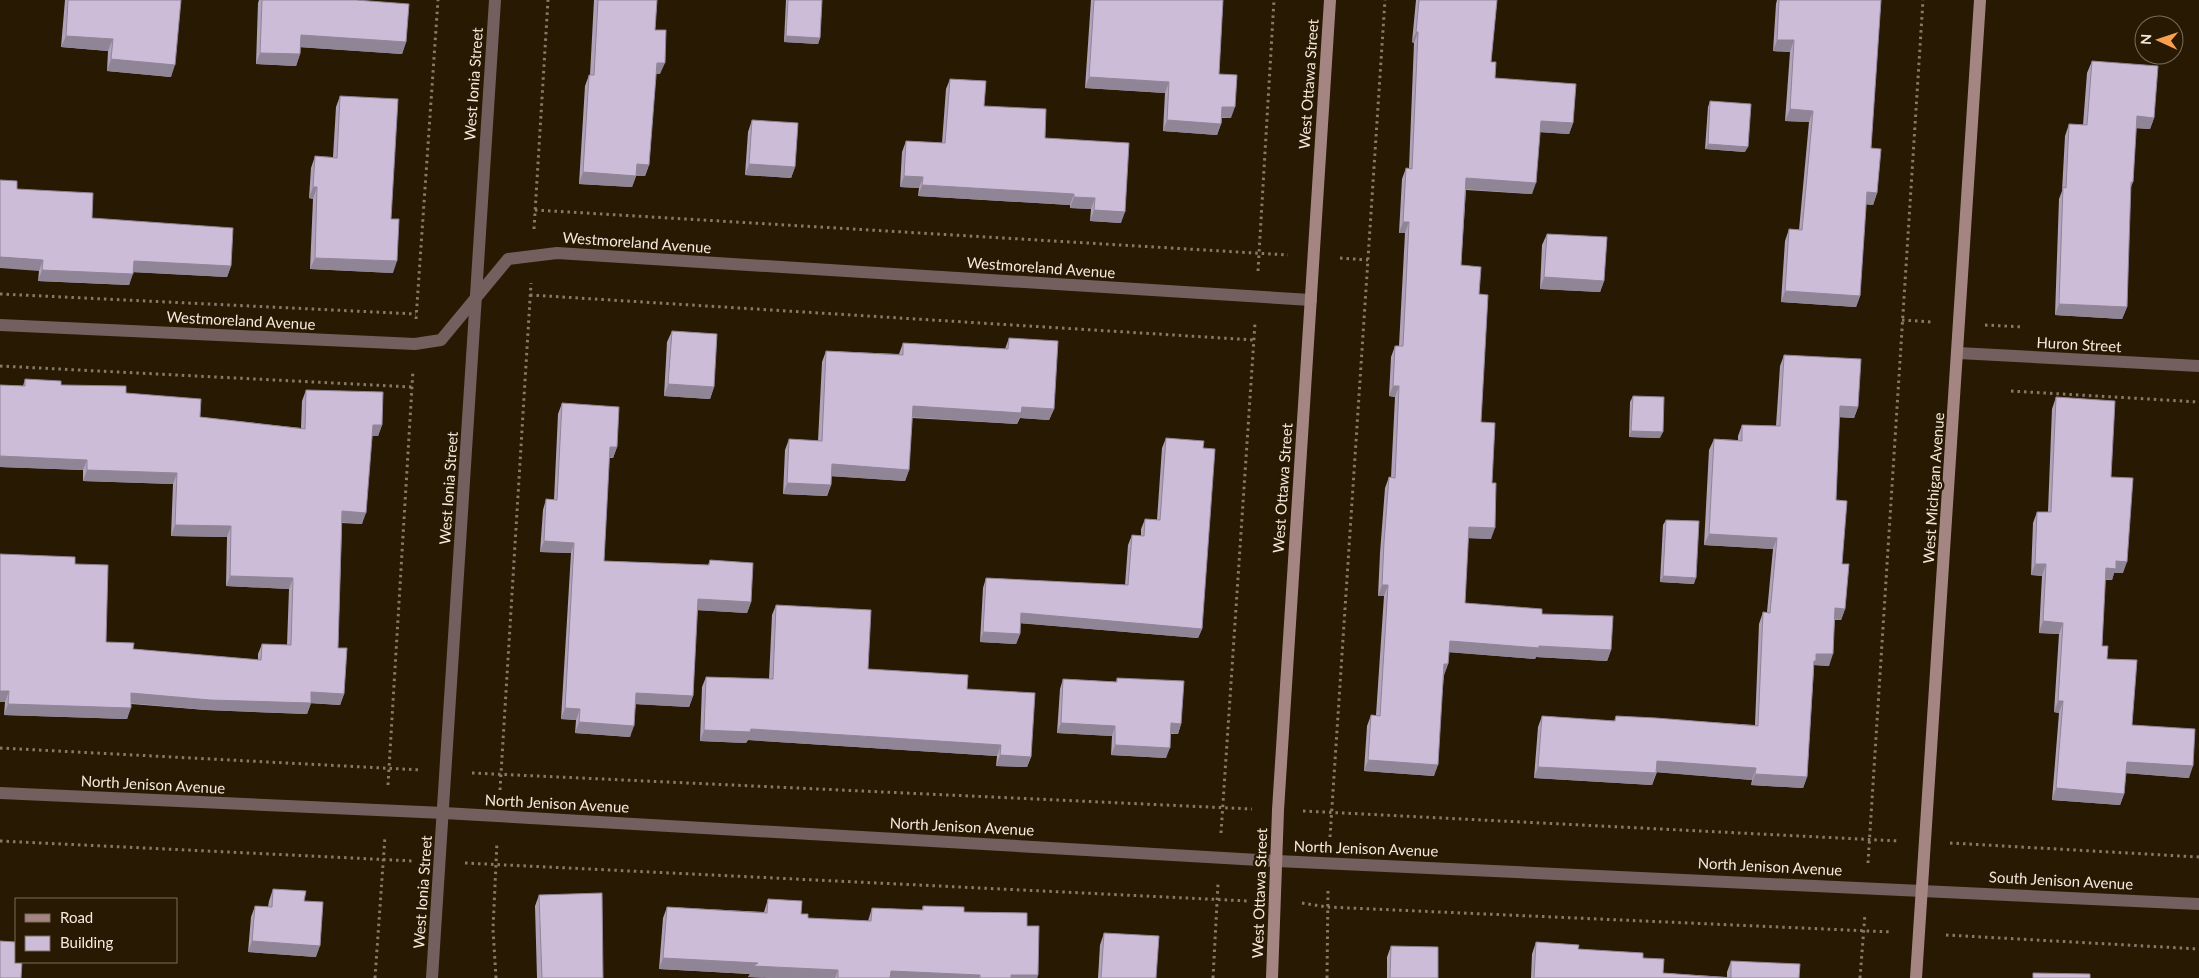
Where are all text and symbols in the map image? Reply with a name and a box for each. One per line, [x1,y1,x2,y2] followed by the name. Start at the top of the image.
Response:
[2134,15,2184,65] north arrow
[1294,18,1322,150] street label: West Ottawa Street
[460,26,486,141] street label: West Ionia Street
[2137,33,2154,45] text: N
[562,228,712,256] street label: Westmoreland Avenue
[966,253,1116,281] street label: Westmoreland Avenue
[166,307,316,333] street label: Westmoreland Avenue
[2036,333,2123,355] street label: Huron Street
[1919,412,1947,564] street label: West Michigan Avenue
[1268,422,1296,554] street label: West Ottawa Street
[435,430,461,545] street label: West Ionia Street
[80,771,226,797] street label: North Jenison Avenue
[484,790,630,816] street label: North Jenison Avenue
[889,813,1035,839] street label: North Jenison Avenue
[1248,827,1270,958] street label: West Ottawa Street
[409,834,435,949] street label: West Ionia Street
[1293,836,1439,860] street label: North Jenison Avenue
[1697,853,1843,879] street label: North Jenison Avenue
[1988,867,2134,893] street label: South Jenison Avenue
[15,898,178,963] legend
[60,908,93,926] text: Road
[60,933,113,951] text: Building

